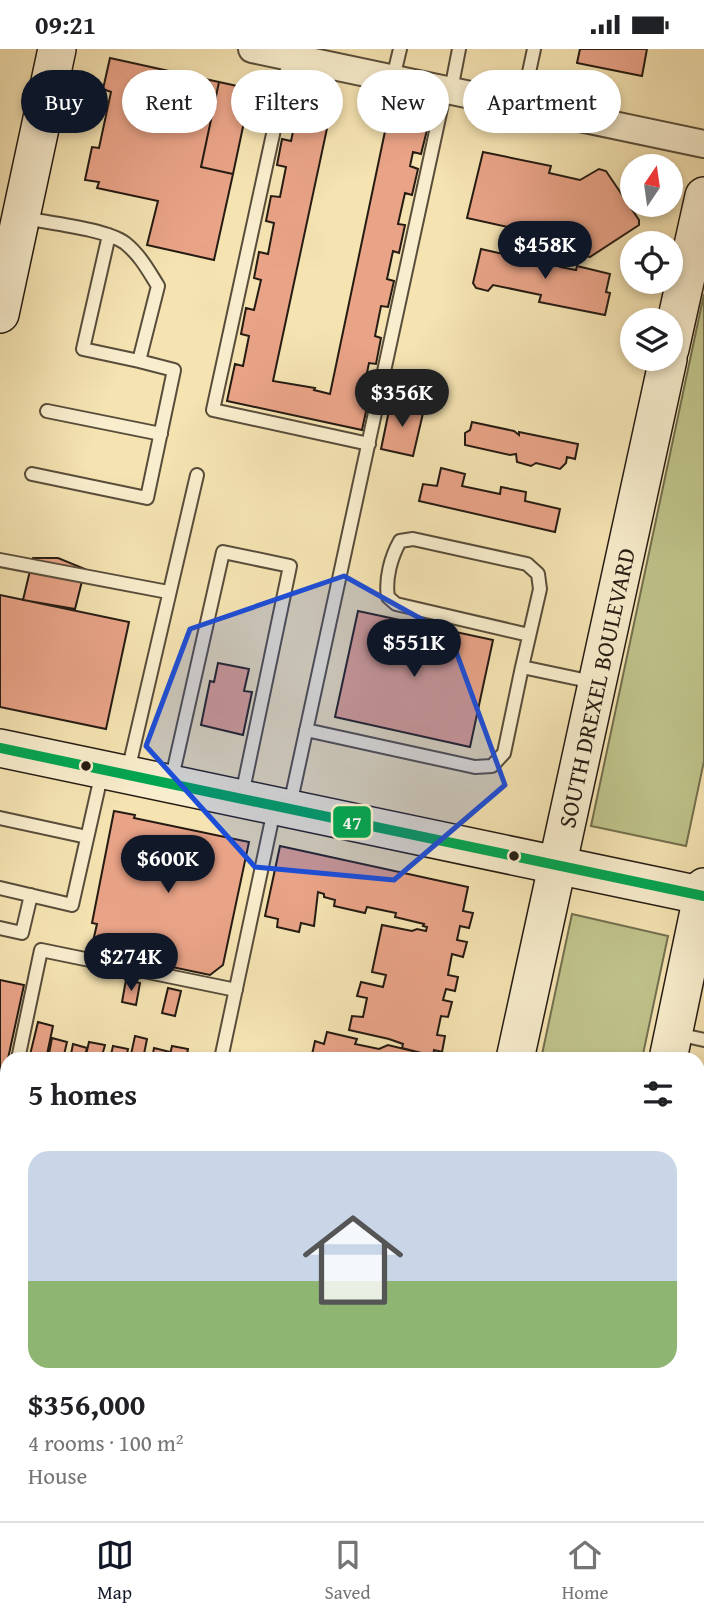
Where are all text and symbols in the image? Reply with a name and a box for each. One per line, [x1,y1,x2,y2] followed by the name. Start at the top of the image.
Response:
[35,5,96,44] text: 09:21
[21,70,108,133] chip: Buy
[122,70,217,133] chip: Rent
[231,70,343,133] chip: Filters
[357,70,449,133] chip: New
[463,70,621,133] chip: Apartment
[620,154,682,217] north arrow
[620,154,683,371] map controls
[496,222,594,281] pin: $458K
[514,227,576,260] text: $458K
[620,231,683,294] button: locate
[620,308,683,371] button: layers
[353,369,451,429] pin: $356K
[371,375,433,408] text: $356K
[549,545,644,831] street label: SOUTH DREXEL BOULEVARD
[365,619,463,679] pin: $551K
[383,625,445,658] text: $551K
[79,759,93,773] unlabelled marker
[332,805,372,839] line badge: 47
[342,808,362,836] text: 47
[119,835,217,895] pin: $600K
[137,841,199,874] text: $600K
[507,849,521,863] unlabelled marker
[82,933,180,993] pin: $274K
[100,939,162,972] text: $274K
[28,1072,137,1116] text: 5 homes
[639,1075,677,1113] icon: filters
[290,1197,416,1323] icon: home
[28,1382,145,1426] text: $356,000
[28,1426,183,1459] text: 4 rooms · 100 m²
[28,1459,87,1492] text: House
[96,1536,134,1606] tab: Map
[325,1536,371,1606] tab: Saved
[562,1536,608,1606] tab: Home

